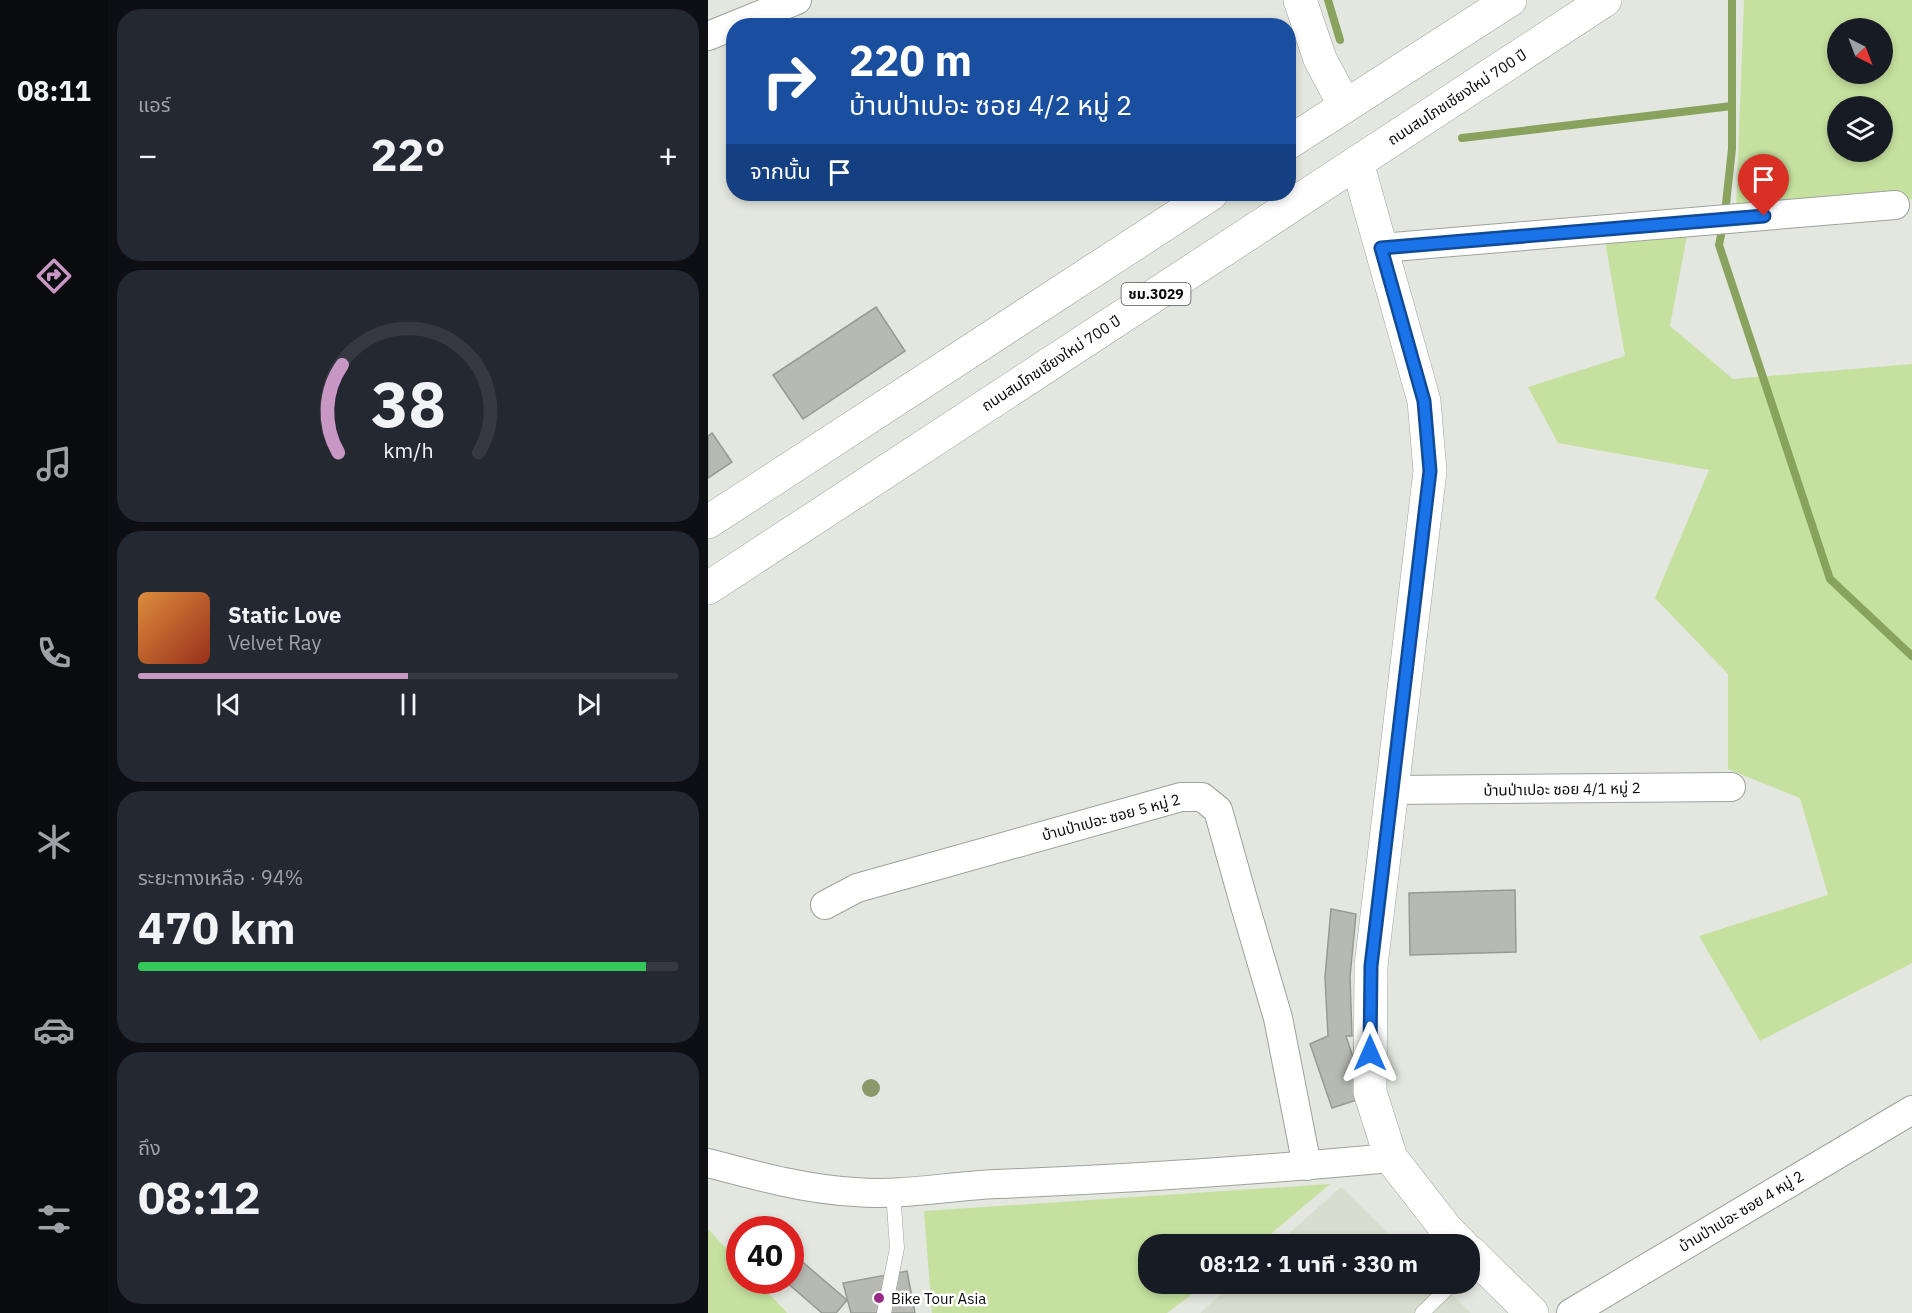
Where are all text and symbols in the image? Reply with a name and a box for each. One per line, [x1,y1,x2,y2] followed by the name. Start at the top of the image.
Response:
[1827,18,1893,84] north arrow
[1827,18,1893,162] map controls
[849,33,972,88] text: 220 m
[750,42,828,120] icon: right
[1384,45,1530,149] street label: ถนนสมโภชเชียงใหม่ 700 ปี
[17,73,91,108] text: 08:11
[849,87,1132,122] text: บ้านป่าเปอะ ซอย 4/2 หมู่ 2
[138,91,170,118] text: แอร์
[1827,96,1893,162] button: layers
[370,125,446,183] text: 22°
[138,133,158,176] text: −
[658,133,678,176] text: +
[1738,154,1789,216] pin
[750,156,811,185] text: จากนั้น
[823,156,856,189] icon: arrive
[1747,163,1780,196] icon: arrive
[33,255,75,297] icon: directions
[1122,283,1190,305] road number: ชม.3029
[978,311,1124,415] street label: ถนนสมโภชเชียงใหม่ 700 ปี
[371,363,445,444] text: 38
[383,436,433,464] text: km/h
[33,443,75,485] icon: music
[228,600,341,629] text: Static Love
[228,629,321,656] text: Velvet Ray
[33,632,75,674] icon: phone
[212,688,245,721] icon: previous
[392,688,425,721] icon: pause
[572,688,605,721] icon: next
[1483,778,1641,800] street label: บ้านป่าเปอะ ซอย 4/1 หมู่ 2
[1040,789,1182,845] street label: บ้านป่าเปอะ ซอย 5 หมู่ 2
[33,821,75,863] icon: climate
[138,864,303,891] text: ระยะทางเหลือ · 94%
[138,898,296,956] text: 470 km
[33,1009,75,1051] icon: car
[1338,1021,1402,1085] position arrow
[138,1134,161,1161] text: ถึง
[1675,1166,1807,1256] street label: บ้านป่าเปอะ ซอย 4 หมู่ 2
[138,1168,261,1226] text: 08:12
[33,1198,75,1240] icon: filters
[726,1216,804,1294] speed limit sign: 40
[1200,1249,1418,1278] text: 08:12 · 1 นาที · 330 m
[891,1289,986,1308] place label: Bike Tour Asia
[872,1291,886,1305] marker: Bike Tour Asia

